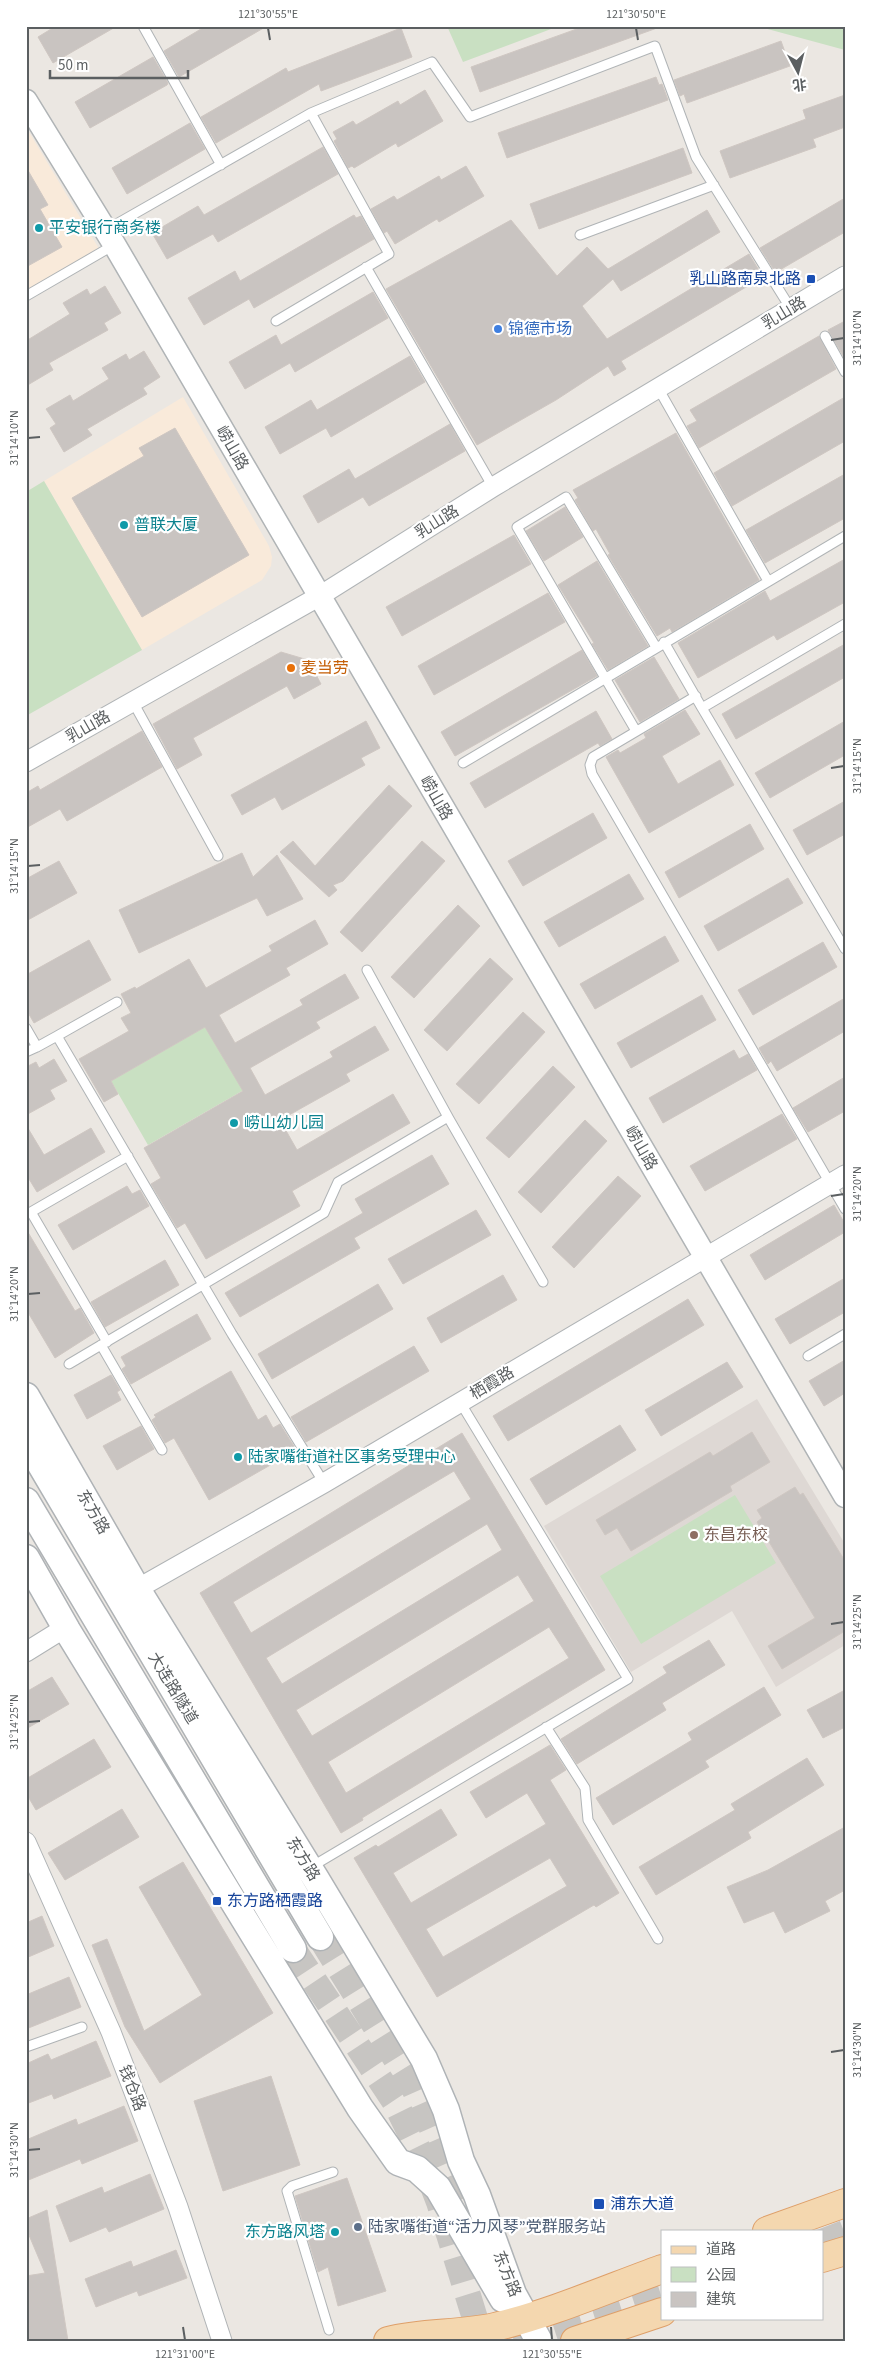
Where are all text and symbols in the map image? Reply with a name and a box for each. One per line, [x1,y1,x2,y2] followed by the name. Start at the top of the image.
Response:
[238,6,298,23] text: 121°30'55"E
[606,6,666,23] text: 121°30'50"E
[50,48,188,80] scale bar
[774,48,824,98] north arrow
[58,55,88,76] text: 50 m
[791,73,808,95] text: 北
[49,217,161,239] place label: 平安银行商务楼
[33,222,45,234] marker: 平安银行商务楼
[689,268,801,290] place label: 乳山路南泉北路
[805,273,817,285] marker: 乳山路南泉北路
[758,291,810,335] street label: 乳山路
[849,310,866,366] text: 31°14'10"N
[508,318,572,340] place label: 锦德市场
[492,323,504,335] marker: 锦德市场
[6,410,23,466] text: 31°14'10"N
[210,422,254,474] street label: 崂山路
[411,500,463,544] street label: 乳山路
[134,514,198,536] place label: 普联大厦
[118,519,130,531] marker: 普联大厦
[301,657,349,679] place label: 麦当劳
[285,662,297,674] marker: 麦当劳
[62,705,114,749] street label: 乳山路
[849,738,866,794] text: 31°14'15"N
[414,772,458,824] street label: 崂山路
[6,838,23,894] text: 31°14'15"N
[244,1112,324,1134] place label: 崂山幼儿园
[228,1117,240,1129] marker: 崂山幼儿园
[619,1122,663,1174] street label: 崂山路
[849,1166,866,1222] text: 31°14'20"N
[6,1266,23,1322] text: 31°14'20"N
[466,1361,518,1405] street label: 栖霞路
[248,1446,456,1468] place label: 陆家嘴街道社区事务受理中心
[232,1451,244,1463] marker: 陆家嘴街道社区事务受理中心
[71,1486,115,1538] street label: 东方路
[704,1524,768,1546] place label: 东昌东校
[688,1529,700,1541] marker: 东昌东校
[849,1594,866,1650] text: 31°14'25"N
[143,1648,203,1728] street label: 大连路隧道
[6,1694,23,1750] text: 31°14'25"N
[281,1833,325,1885] street label: 东方路
[227,1890,323,1912] place label: 东方路栖霞路
[211,1895,223,1907] marker: 东方路栖霞路
[849,2022,866,2078] text: 31°14'30"N
[113,2062,151,2114] street label: 钱仓路
[6,2122,23,2178] text: 31°14'30"N
[610,2193,674,2215] place label: 浦东大道
[592,2197,606,2211] marker: 浦东大道
[368,2216,606,2238] place label: 陆家嘴街道“活力风琴”党群服务站
[245,2221,325,2243] place label: 东方路风塔
[352,2221,364,2233] marker: 陆家嘴街道“活力风琴”党群服务站
[329,2226,341,2238] marker: 东方路风塔
[661,2230,824,2320] legend
[706,2239,736,2260] text: 道路
[488,2248,526,2300] street label: 东方路
[706,2265,736,2286] text: 公园
[706,2289,736,2310] text: 建筑
[155,2346,215,2363] text: 121°31'00"E
[522,2346,582,2363] text: 121°30'55"E

